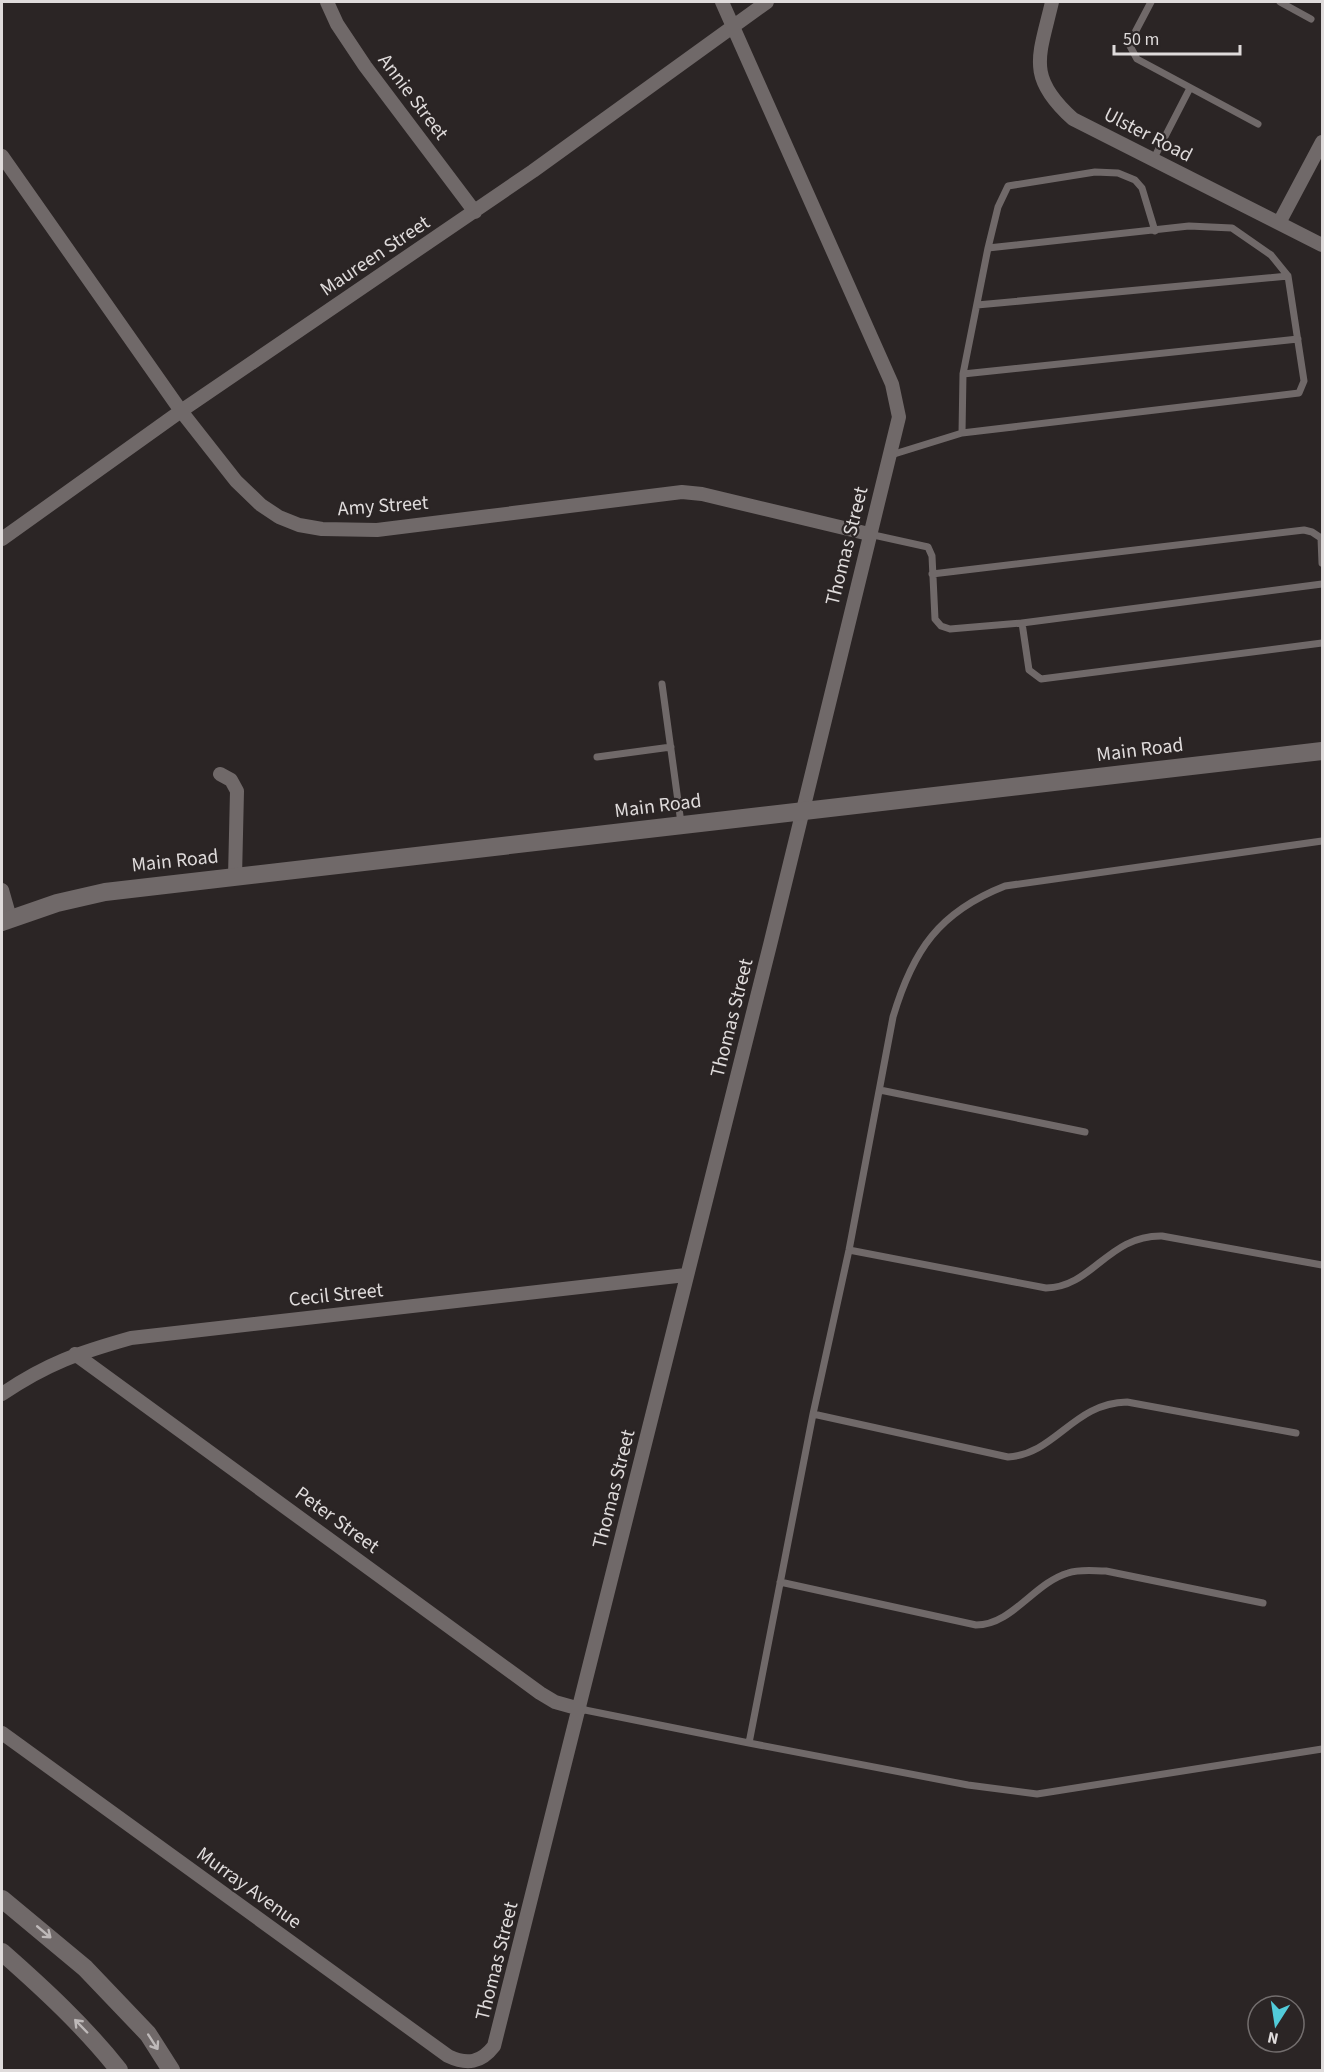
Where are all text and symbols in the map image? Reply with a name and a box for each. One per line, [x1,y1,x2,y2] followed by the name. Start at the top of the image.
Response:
[1114,18,1240,56] scale bar
[1123,27,1159,52] text: 50 m
[371,48,455,146] street label: Annie Street
[1099,101,1197,169] street label: Ulster Road
[314,209,436,303] street label: Maureen Street
[819,483,875,608] street label: Thomas Street
[337,489,430,523] street label: Amy Street
[1095,731,1185,769] street label: Main Road
[613,787,703,825] street label: Main Road
[130,843,220,879] street label: Main Road
[704,955,760,1080] street label: Thomas Street
[287,1276,385,1314] street label: Cecil Street
[586,1426,642,1551] street label: Thomas Street
[289,1480,385,1560] street label: Peter Street
[191,1840,307,1936] street label: Murray Avenue
[469,1898,525,2023] street label: Thomas Street
[36,1926,52,1939] one-way arrow
[1246,1994,1306,2054] north arrow
[73,2019,88,2034] one-way arrow
[1266,2026,1281,2050] text: N
[147,2033,159,2050] one-way arrow

